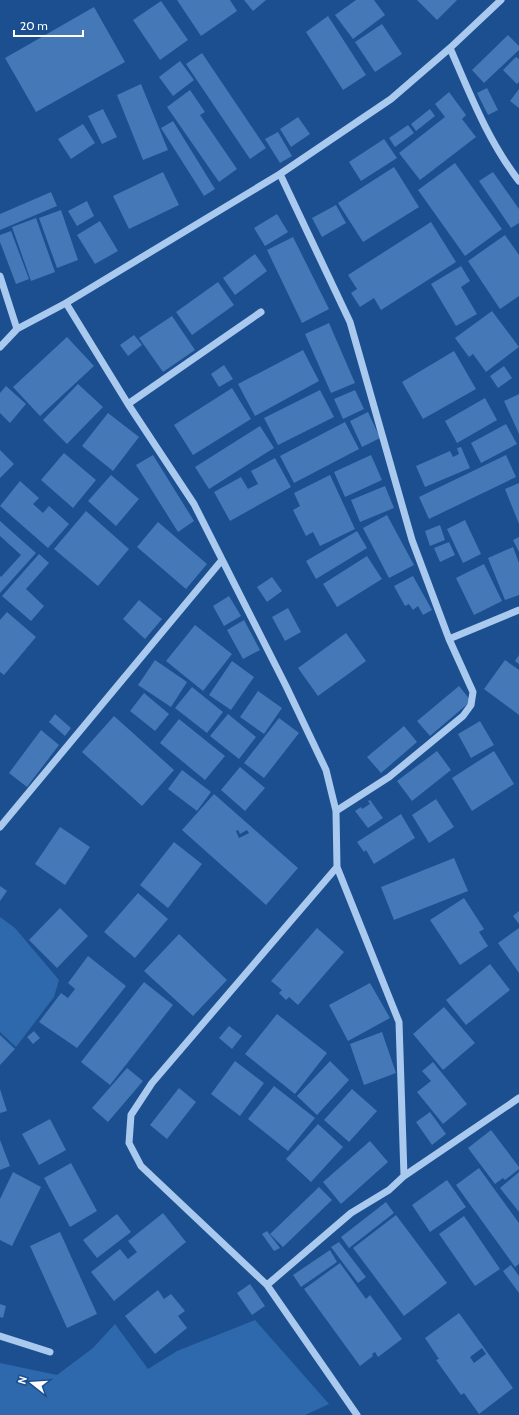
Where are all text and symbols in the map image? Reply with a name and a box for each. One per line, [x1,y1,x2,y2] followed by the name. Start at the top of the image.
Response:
[14,12,83,38] scale bar
[20,18,48,33] text: 20 m
[12,1363,52,1403] north arrow
[15,1374,30,1386] text: N

